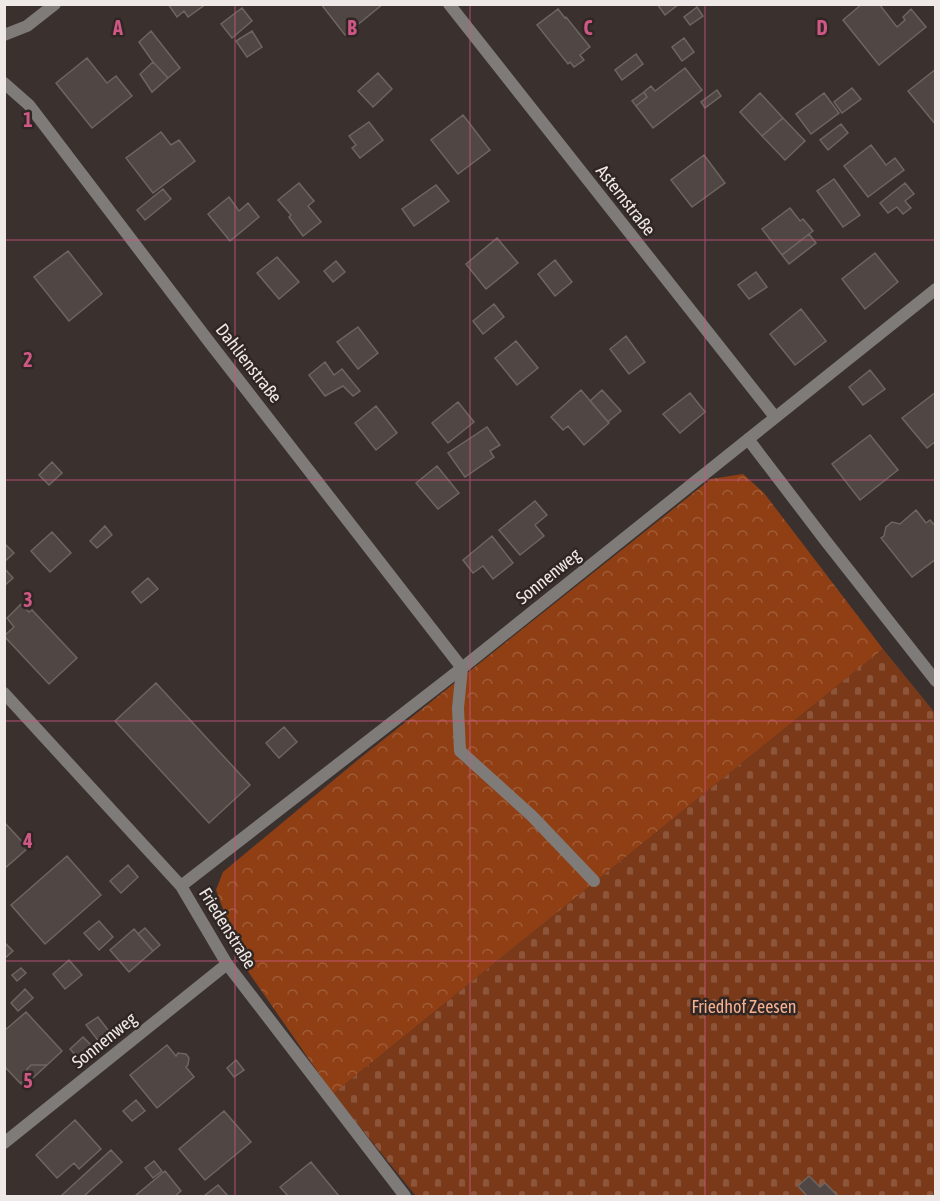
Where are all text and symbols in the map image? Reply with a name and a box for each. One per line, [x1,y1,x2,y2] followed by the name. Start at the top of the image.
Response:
[112,16,123,39] text: A
[347,16,357,39] text: B
[584,16,593,39] text: C
[816,16,828,39] text: D
[23,108,33,131] text: 1
[592,160,660,240] street label: Asternstraße
[212,319,286,407] street label: Dahlienstraße
[23,348,33,371] text: 2
[512,543,585,608] street label: Sonnenweg
[23,588,33,611] text: 3
[22,829,33,852] text: 4
[195,884,261,972] street label: Friedenstraße
[691,996,797,1017] park label: Friedhof Zeesen
[68,1007,141,1072] street label: Sonnenweg
[23,1069,33,1092] text: 5

